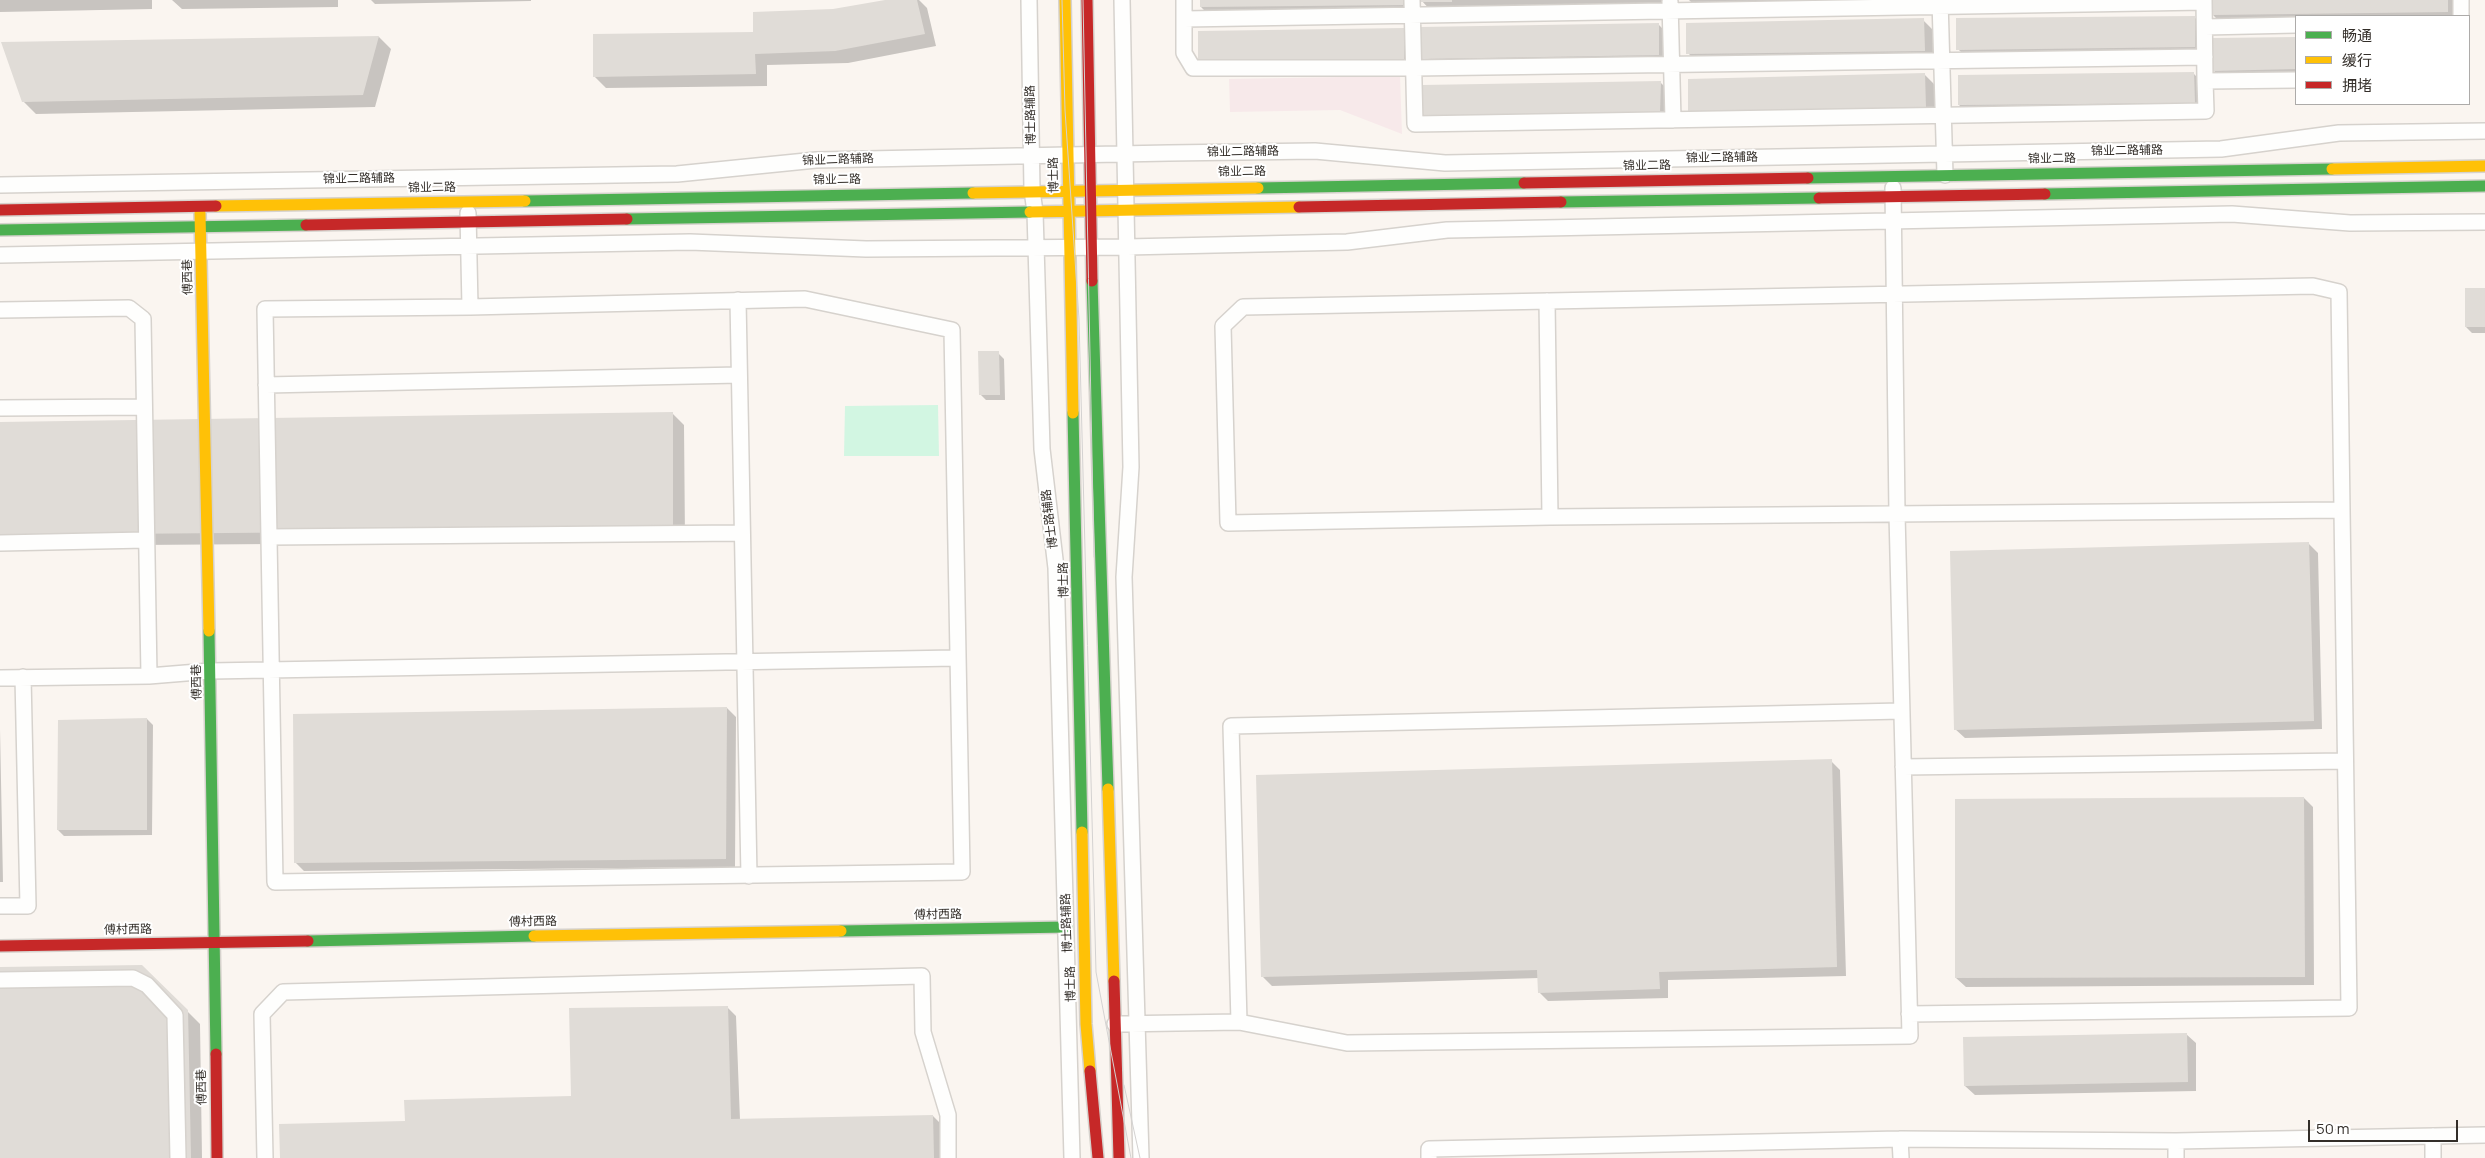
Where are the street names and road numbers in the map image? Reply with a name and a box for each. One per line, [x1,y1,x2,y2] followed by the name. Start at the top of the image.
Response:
[1023,85,1039,145] street label: 博士路辅路
[2091,143,2163,159] street label: 锦业二路辅路
[1207,144,1279,160] street label: 锦业二路辅路
[1686,150,1758,166] street label: 锦业二路辅路
[2028,151,2076,167] street label: 锦业二路
[802,152,874,168] street label: 锦业二路辅路
[1046,157,1062,193] street label: 博士路
[1623,158,1671,174] street label: 锦业二路
[1218,164,1266,180] street label: 锦业二路
[323,171,395,187] street label: 锦业二路辅路
[813,172,861,188] street label: 锦业二路
[408,180,456,196] street label: 锦业二路
[180,259,196,295] street label: 傅西巷
[1039,488,1061,550] street label: 博士路辅路
[1056,562,1072,598] street label: 博士路
[189,664,205,700] street label: 傅西巷
[1059,893,1075,953] street label: 博士路辅路
[914,907,962,923] street label: 傅村西路
[509,914,557,930] street label: 傅村西路
[104,922,152,938] street label: 傅村西路
[1063,966,1079,1002] street label: 博士路
[194,1069,210,1105] street label: 傅西巷

